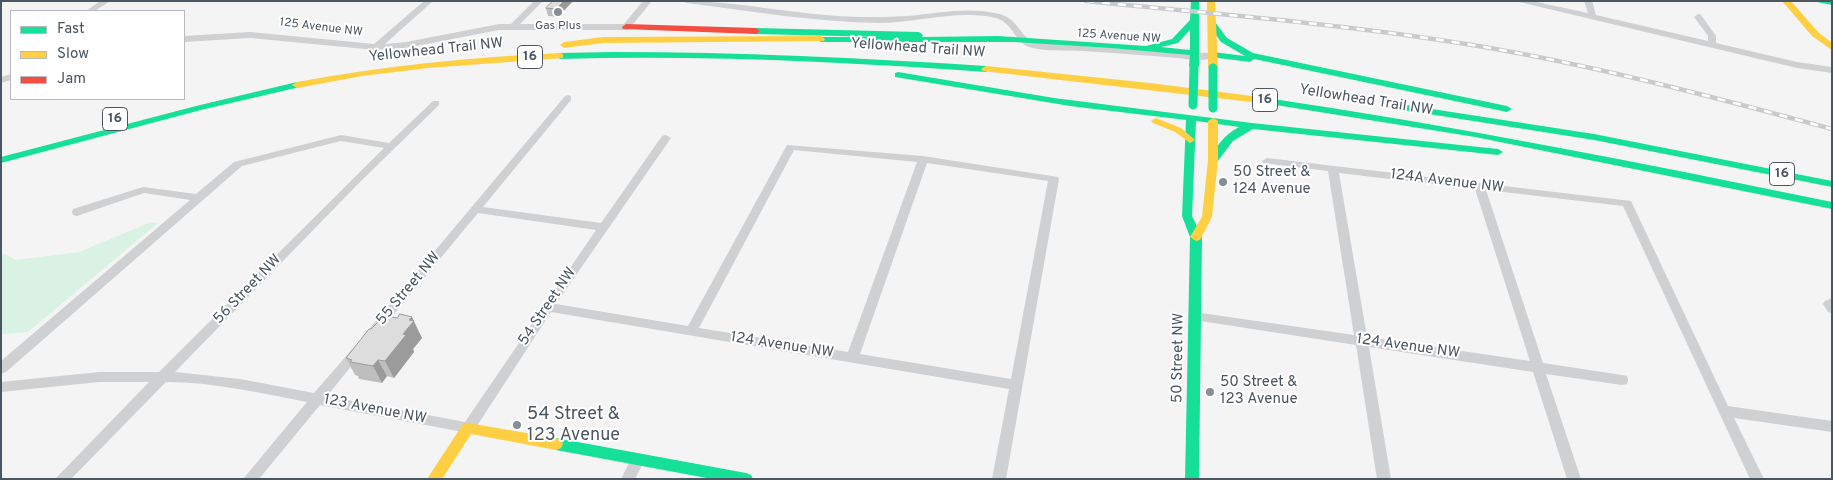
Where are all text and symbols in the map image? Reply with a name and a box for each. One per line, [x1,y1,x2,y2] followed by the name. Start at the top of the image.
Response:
[552,6,564,18] marker: Gas Plus
[10,10,185,100] legend
[279,16,363,40] street label: 125 Avenue NW
[57,20,85,39] text: Fast
[535,20,581,34] place label: Gas Plus
[1077,27,1161,47] street label: 125 Avenue NW
[368,35,504,67] street label: Yellowhead Trail NW
[850,35,986,63] street label: Yellowhead Trail NW
[57,45,89,64] text: Slow
[518,46,542,68] road number: 16
[57,70,86,89] text: Jam
[1298,82,1434,120] street label: Yellowhead Trail NW
[1252,88,1278,112] road number: 16
[102,108,128,130] road number: 16
[1770,162,1794,185] road number: 16
[1233,164,1311,199] place label: 50 Street & 124 Avenue
[1389,166,1505,198] street label: 124A Avenue NW
[1217,176,1229,188] marker: 50 Street & 124 Avenue
[373,249,445,329] street label: 55 Street NW
[210,251,286,329] street label: 56 Street NW
[515,265,581,349] street label: 54 Street NW
[1169,313,1189,403] street label: 50 Street NW
[729,329,835,363] street label: 124 Avenue NW
[1355,331,1461,363] street label: 124 Avenue NW
[1220,374,1297,409] place label: 50 Street & 123 Avenue
[1204,386,1216,398] marker: 50 Street & 123 Avenue
[322,391,428,429] street label: 123 Avenue NW
[527,404,620,446] place label: 54 Street & 123 Avenue
[511,419,523,431] marker: 54 Street & 123 Avenue

